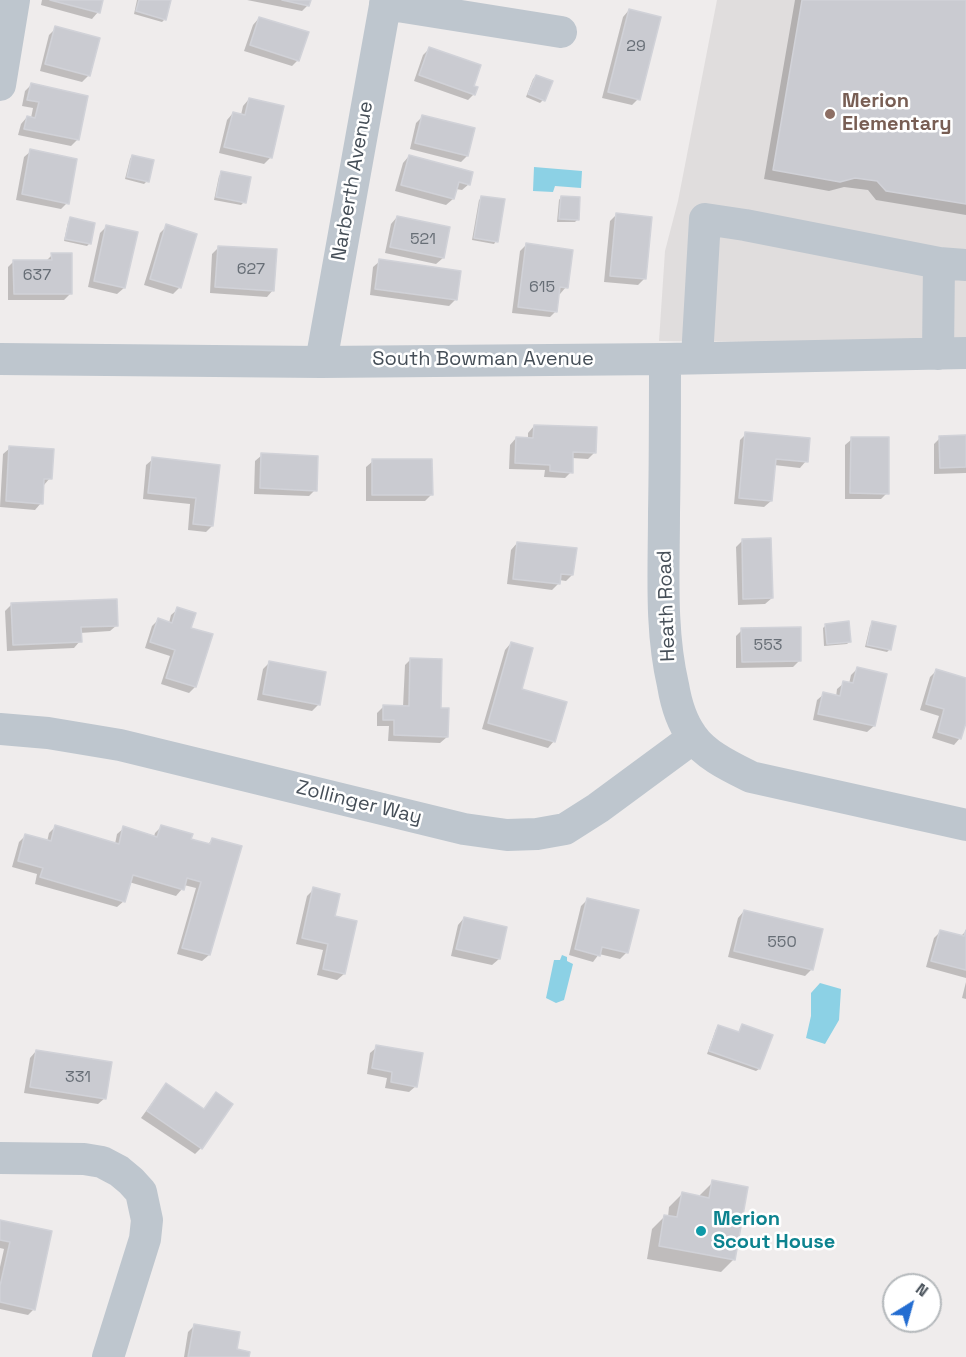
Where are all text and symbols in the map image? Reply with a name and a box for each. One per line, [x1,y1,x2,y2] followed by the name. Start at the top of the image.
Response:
[626,37,646,57] house number: 29
[842,90,952,137] place label: Merion Elementary
[327,99,379,263] street label: Narberth Avenue
[823,107,837,121] marker: Merion Elementary
[410,230,436,250] house number: 521
[237,260,265,280] house number: 627
[23,266,51,286] house number: 637
[529,278,555,298] house number: 615
[372,348,594,372] street label: South Bowman Avenue
[653,550,681,662] street label: Heath Road
[754,636,782,656] house number: 553
[294,776,424,830] street label: Zollinger Way
[767,933,797,953] house number: 550
[65,1068,91,1088] house number: 331
[713,1208,835,1255] place label: Merion Scout House
[694,1224,708,1238] marker: Merion Scout House
[882,1273,942,1333] north arrow
[911,1278,933,1301] text: N

